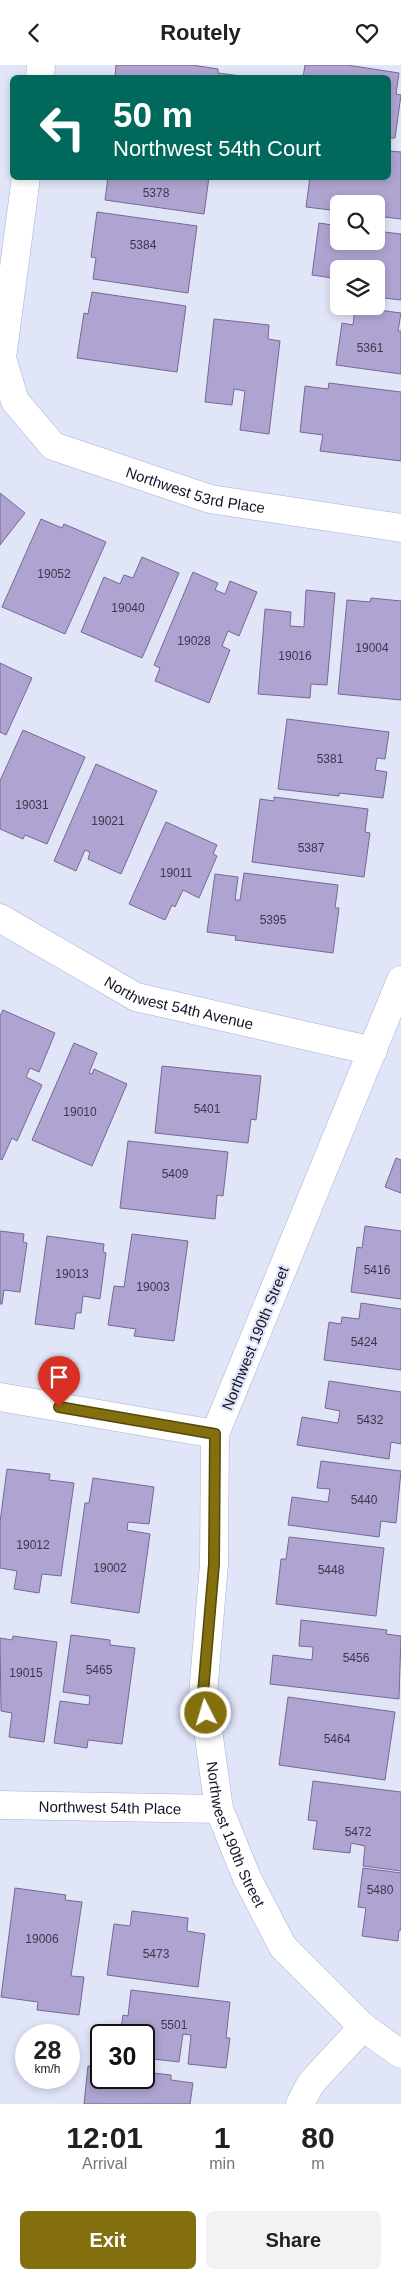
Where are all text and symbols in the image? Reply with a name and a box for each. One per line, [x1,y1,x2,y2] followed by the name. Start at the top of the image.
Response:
[20,19,48,47] icon: back
[353,19,381,47] icon: heart
[160,20,241,45] text: Routely
[30,95,95,160] icon: left
[113,95,193,134] text: 50 m
[113,136,321,161] text: Northwest 54th Court
[143,186,170,200] house number: 5378
[330,195,385,315] map controls
[330,195,385,250] button: search
[130,238,157,252] house number: 5384
[330,260,385,315] button: layers
[357,341,384,355] house number: 5361
[124,463,266,516] street label: Northwest 53rd Place
[37,567,71,581] house number: 19052
[111,601,145,615] house number: 19040
[177,634,211,648] house number: 19028
[355,641,389,655] house number: 19004
[278,649,312,663] house number: 19016
[317,752,344,766] house number: 5381
[15,798,49,812] house number: 19031
[91,814,125,828] house number: 19021
[298,841,325,855] house number: 5387
[160,866,193,880] house number: 19011
[260,913,287,927] house number: 5395
[102,972,255,1032] street label: Northwest 54th Avenue
[194,1102,221,1116] house number: 5401
[63,1105,97,1119] house number: 19010
[162,1167,189,1181] house number: 5409
[218,1263,292,1412] street label: Northwest 190th Street
[364,1263,391,1277] house number: 5416
[55,1267,89,1281] house number: 19013
[136,1280,170,1294] house number: 19003
[351,1335,378,1349] house number: 5424
[38,1356,80,1407] pin
[45,1363,73,1391] icon: arrive
[357,1413,384,1427] house number: 5432
[351,1493,378,1507] house number: 5440
[16,1538,50,1552] house number: 19012
[93,1561,127,1575] house number: 19002
[318,1563,345,1577] house number: 5448
[343,1651,370,1665] house number: 5456
[86,1663,113,1677] house number: 5465
[9,1666,43,1680] house number: 19015
[179,1686,231,1738] position arrow
[324,1732,351,1746] house number: 5464
[204,1760,269,1910] street label: Northwest 190th Street
[39,1797,181,1817] street label: Northwest 54th Place
[345,1825,372,1839] house number: 5472
[367,1883,394,1897] house number: 5480
[25,1932,59,1946] house number: 19006
[143,1947,170,1961] house number: 5473
[161,2018,188,2032] house number: 5501
[90,2024,155,2089] speed limit sign: 30
[34,2036,61,2064] text: 28
[34,2062,61,2076] text: km/h
[66,2121,143,2154] text: 12:01
[214,2121,231,2154] text: 1
[301,2121,335,2154] text: 80
[82,2155,127,2172] text: Arrival
[209,2155,235,2172] text: min
[311,2155,325,2172] text: m
[20,2211,196,2269] button: Exit
[206,2211,381,2269] button: Share

